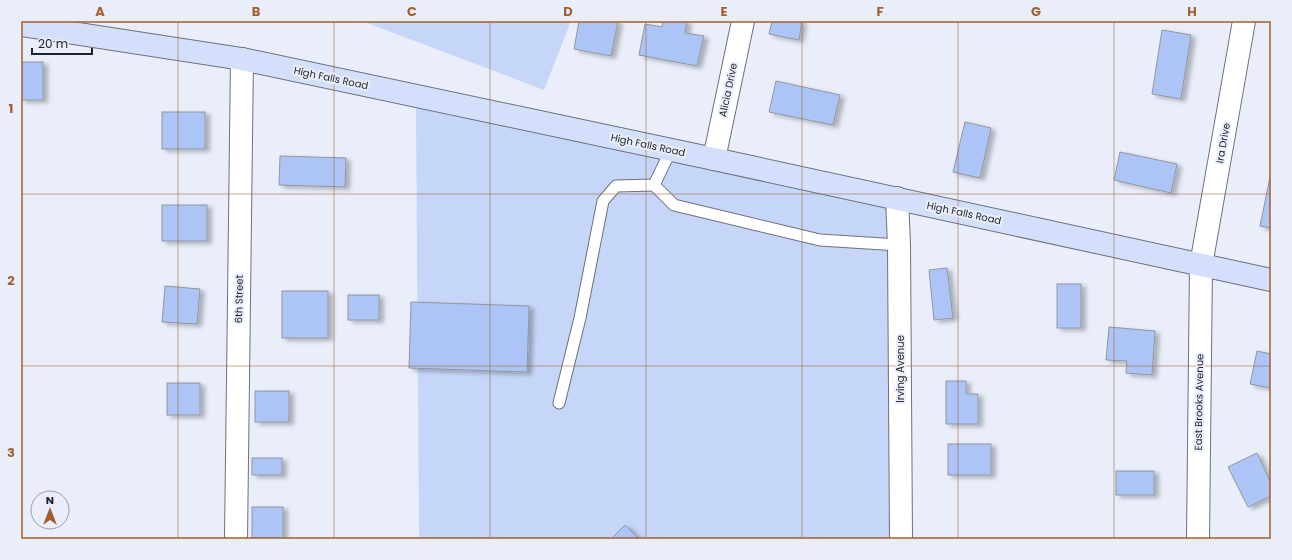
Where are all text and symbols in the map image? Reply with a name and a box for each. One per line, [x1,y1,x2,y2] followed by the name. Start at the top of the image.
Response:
[95,2,105,21] text: A
[252,2,261,21] text: B
[407,2,417,21] text: C
[563,2,573,21] text: D
[720,2,728,21] text: E
[876,2,884,21] text: F
[1031,2,1041,21] text: G
[1187,2,1197,21] text: H
[32,30,92,56] scale bar
[38,35,68,52] text: 20 m
[715,62,741,118] street label: Alicia Drive
[292,63,370,93] street label: High Falls Road
[9,99,13,118] text: 1
[1212,122,1234,164] street label: Ira Drive
[609,130,687,160] street label: High Falls Road
[925,198,1003,228] street label: High Falls Road
[7,271,15,290] text: 2
[231,274,247,323] street label: 6th Street
[893,335,908,403] street label: Irving Avenue
[1191,354,1207,450] street label: East Brooks Avenue
[7,443,15,462] text: 3
[30,490,70,530] north arrow
[46,492,54,508] text: N

